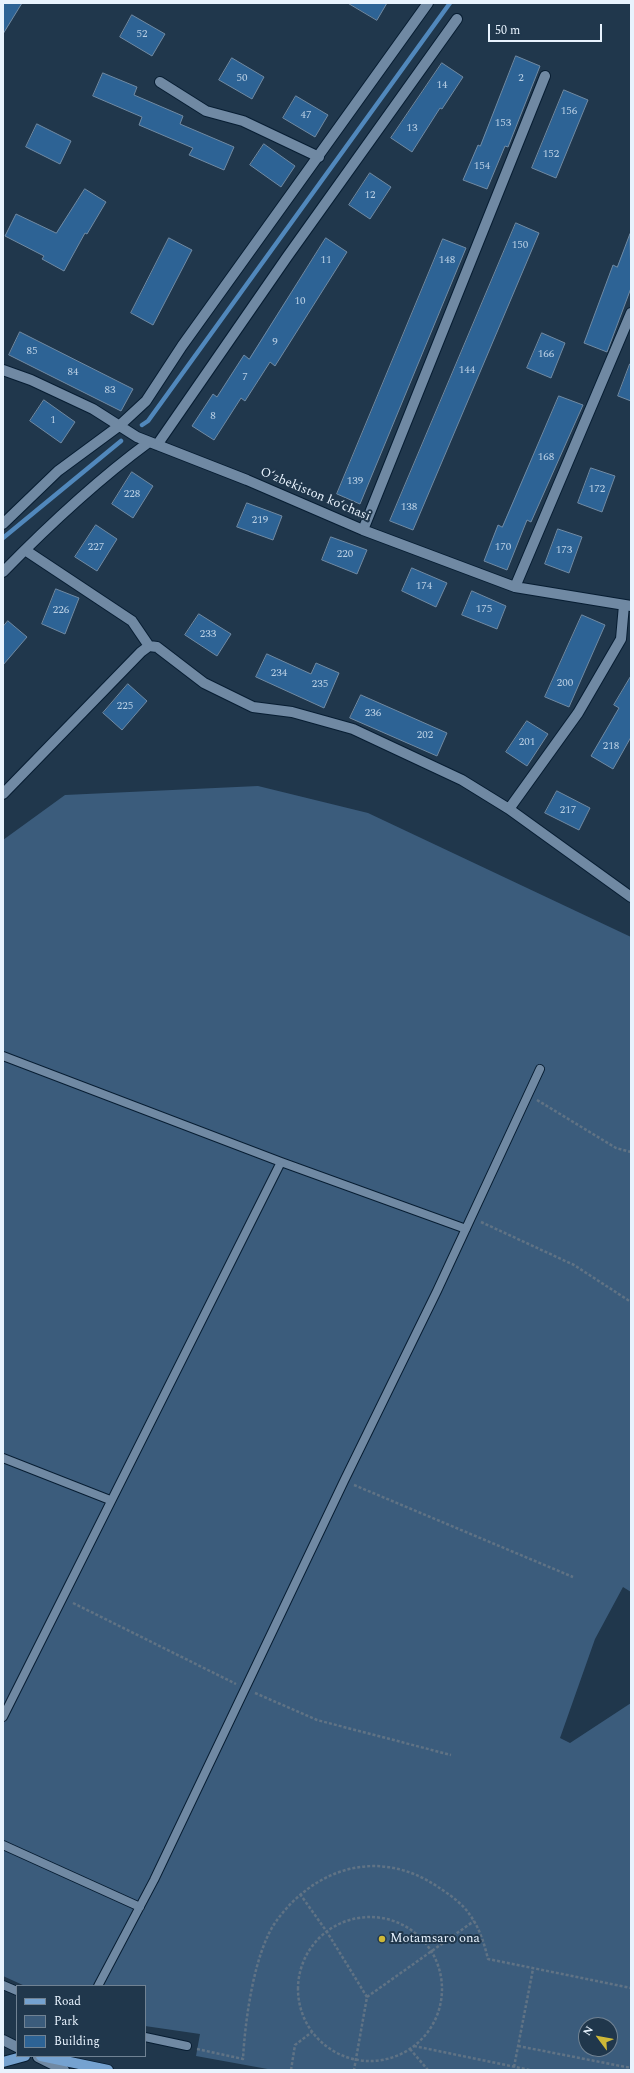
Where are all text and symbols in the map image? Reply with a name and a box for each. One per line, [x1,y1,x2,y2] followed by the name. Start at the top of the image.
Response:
[490,16,604,42] scale bar
[495,21,520,40] text: 50 m
[137,28,147,42] house number: 52
[237,72,247,86] house number: 50
[518,72,524,86] house number: 2
[437,79,447,93] house number: 14
[561,105,577,119] house number: 156
[301,109,311,123] house number: 47
[495,117,511,131] house number: 153
[407,122,417,136] house number: 13
[543,148,559,162] house number: 152
[474,160,490,174] house number: 154
[365,189,375,203] house number: 12
[512,239,528,253] house number: 150
[321,254,331,268] house number: 11
[439,254,455,268] house number: 148
[295,295,305,309] house number: 10
[272,336,278,350] house number: 9
[27,345,37,359] house number: 85
[538,348,554,362] house number: 166
[459,364,475,378] house number: 144
[68,366,78,380] house number: 84
[242,371,248,385] house number: 7
[105,384,115,398] house number: 83
[210,410,216,424] house number: 8
[50,414,56,428] house number: 1
[538,451,554,465] house number: 168
[257,465,373,525] street label: O‘zbekiston ko‘chasi
[347,475,363,489] house number: 139
[589,483,605,497] house number: 172
[124,488,140,502] house number: 228
[401,501,417,515] house number: 138
[252,514,268,528] house number: 219
[88,541,104,555] house number: 227
[495,541,511,555] house number: 170
[556,544,572,558] house number: 173
[337,548,353,562] house number: 220
[416,580,432,594] house number: 174
[476,603,492,617] house number: 175
[53,604,69,618] house number: 226
[200,628,216,642] house number: 233
[271,667,287,681] house number: 234
[557,677,573,691] house number: 200
[312,678,328,692] house number: 235
[117,700,133,714] house number: 225
[365,707,381,721] house number: 236
[417,729,433,743] house number: 202
[519,736,535,750] house number: 201
[603,740,619,754] house number: 218
[560,804,576,818] house number: 217
[390,1931,480,1947] place label: Motamsaro ona
[377,1934,387,1944] marker: Motamsaro ona
[16,1985,146,2057] legend
[54,1992,81,2011] text: Road
[54,2012,79,2031] text: Park
[578,2017,618,2057] north arrow
[579,2023,598,2039] text: N
[54,2032,100,2051] text: Building

